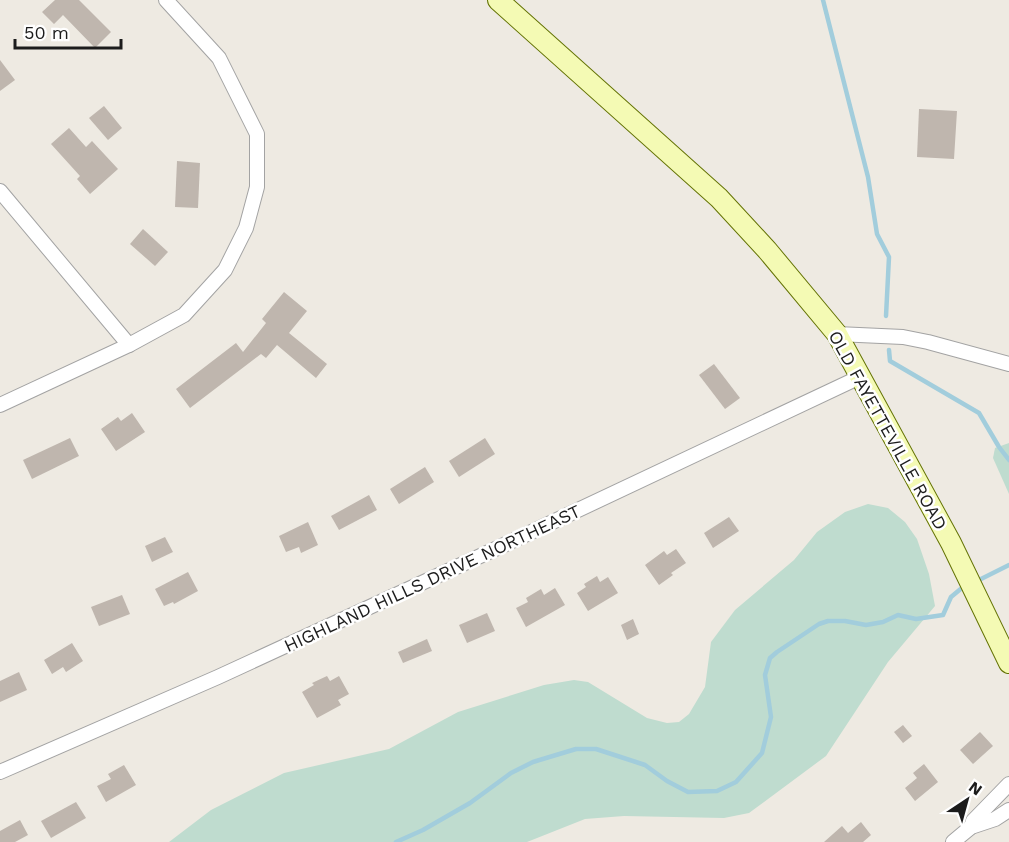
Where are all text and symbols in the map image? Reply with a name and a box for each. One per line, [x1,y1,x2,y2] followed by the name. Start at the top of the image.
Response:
[15,12,122,50] scale bar
[24,22,69,43] text: 50 m
[824,327,952,533] street label: OLD FAYETTEVILLE ROAD
[280,500,584,656] street label: HIGHLAND HILLS DRIVE NORTHEAST
[937,770,997,830] north arrow
[965,777,986,799] text: N

